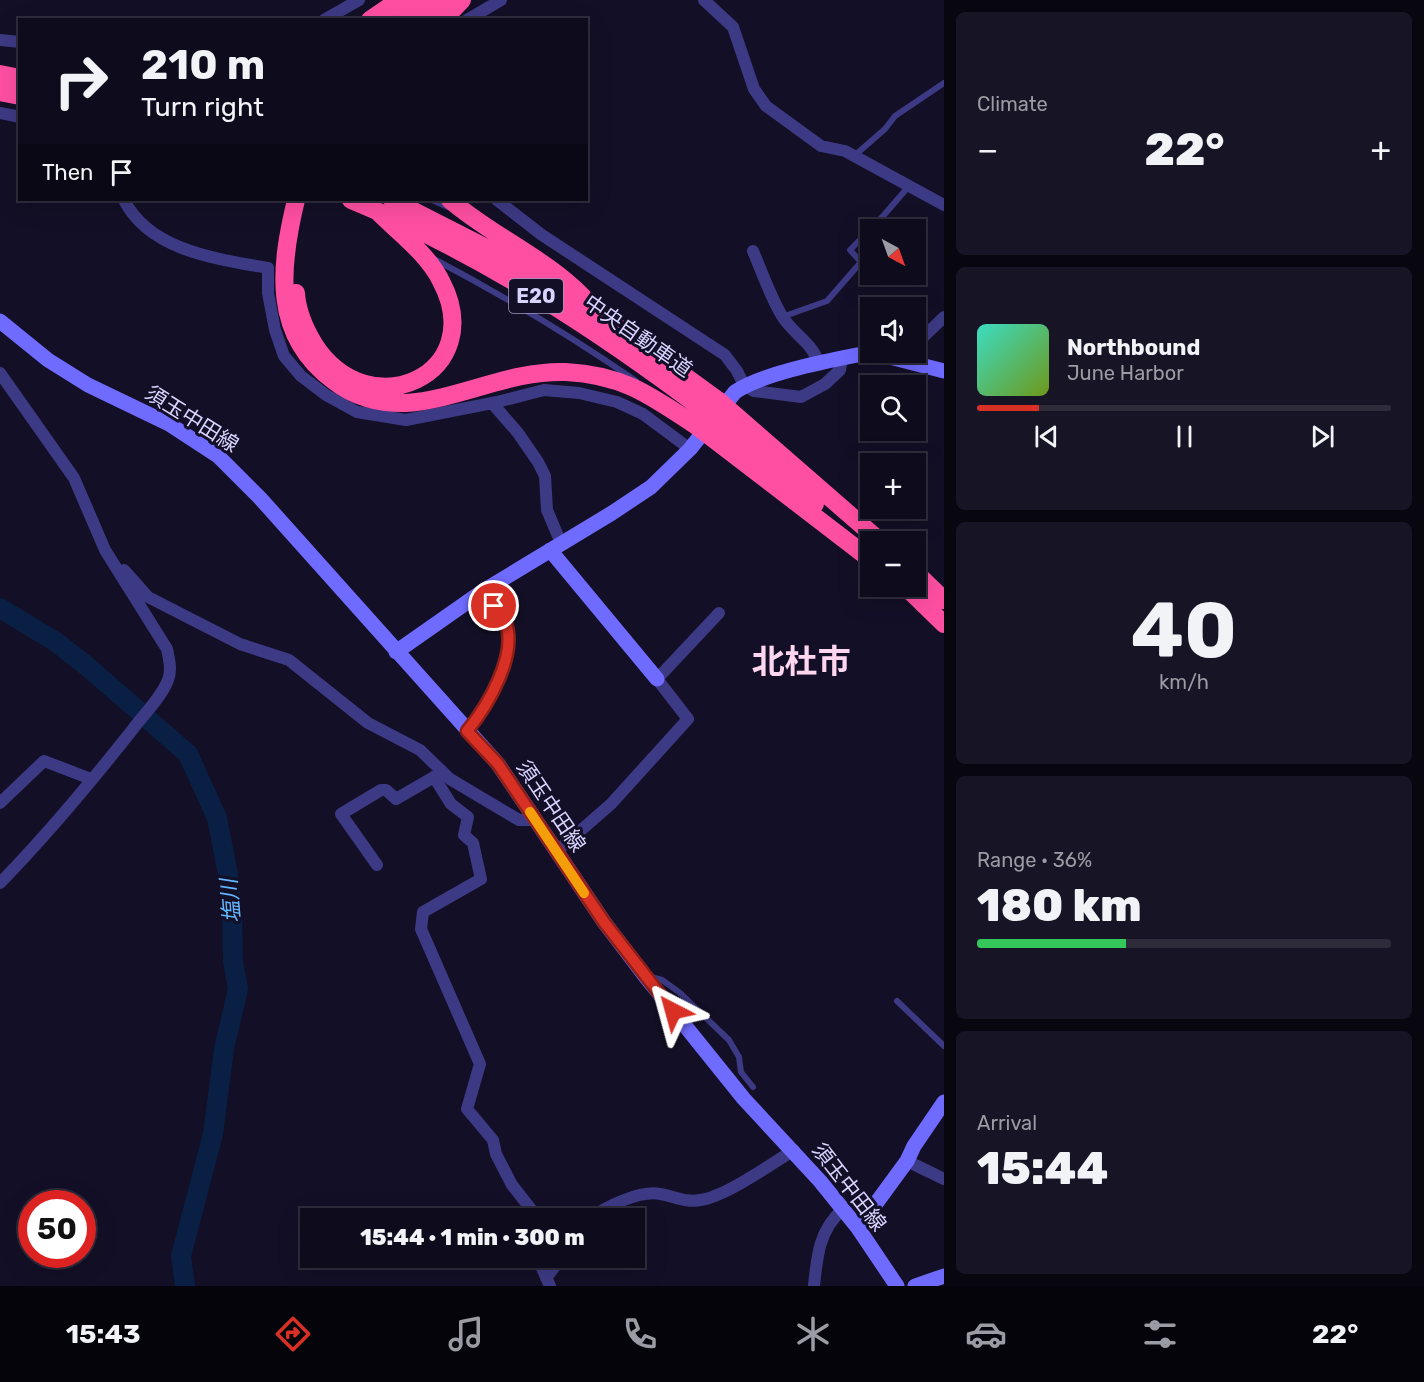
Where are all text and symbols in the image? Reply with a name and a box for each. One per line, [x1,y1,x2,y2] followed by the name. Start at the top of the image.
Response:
[141,40,265,90] text: 210 m
[42,42,120,120] icon: right
[141,91,264,123] text: Turn right
[977,92,1048,116] text: Climate
[1145,123,1224,176] text: 22°
[977,130,998,169] text: −
[1370,130,1391,169] text: +
[105,156,138,189] icon: arrive
[42,159,93,186] text: Then
[860,219,926,285] north arrow
[860,219,926,597] map controls
[509,279,563,313] road number: E20
[580,289,697,382] street label: 中央自動車道
[860,297,926,363] button: sound
[1067,334,1200,361] text: Northbound
[1067,361,1184,385] text: June Harbor
[860,375,926,441] button: search
[141,380,243,457] street label: 須玉中田線
[1030,420,1063,453] icon: previous
[1168,420,1201,453] icon: pause
[1306,420,1339,453] icon: next
[860,453,926,519] button: +
[860,531,926,597] button: −
[468,580,519,631] pin
[1131,584,1237,677] text: 40
[477,589,510,622] icon: arrive
[752,642,851,681] district label: 北杜市
[1159,670,1209,694] text: km/h
[512,755,591,856] street label: 須玉中田線
[977,848,1092,872] text: Range · 36%
[215,876,246,924] water label: 塩川
[977,879,1142,932] text: 180 km
[641,979,705,1043] position arrow
[977,1111,1037,1135] text: Arrival
[807,1138,892,1236] street label: 須玉中田線
[977,1142,1108,1195] text: 15:44
[18,1190,96,1268] speed limit sign: 50
[360,1224,585,1251] text: 15:44 · 1 min · 300 m
[272,1313,314,1355] icon: directions
[445,1313,487,1355] icon: music
[619,1313,661,1355] icon: phone
[792,1313,834,1355] icon: climate
[965,1313,1007,1355] icon: car
[1139,1313,1181,1355] icon: filters
[66,1318,141,1350] text: 15:43
[1312,1318,1358,1350] text: 22°

